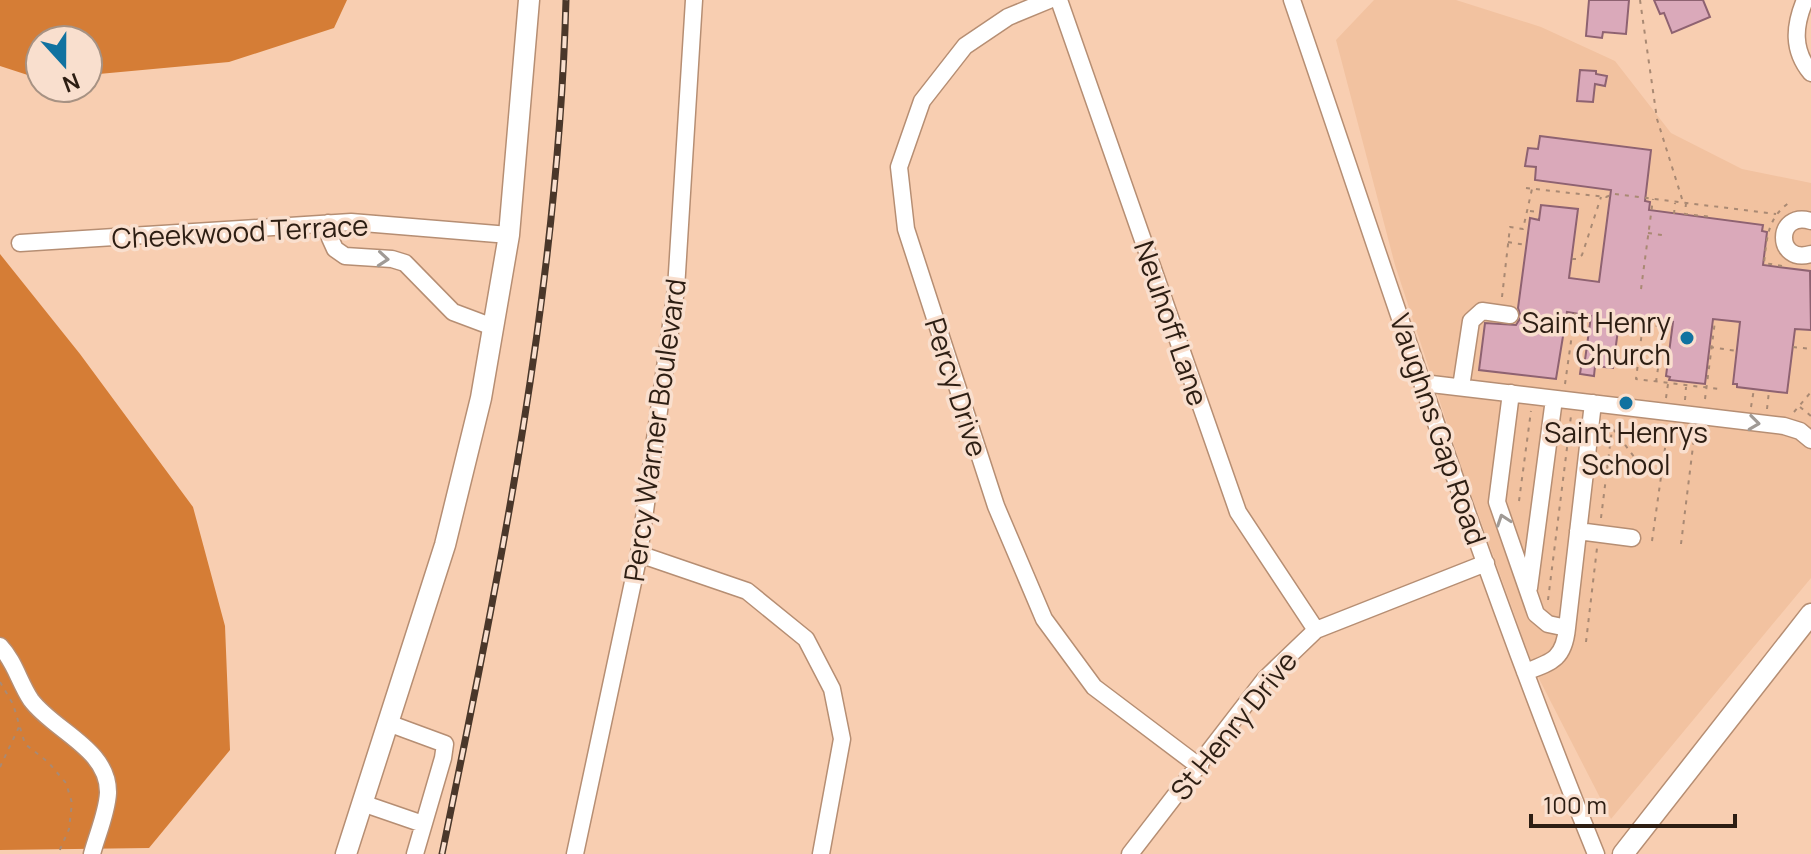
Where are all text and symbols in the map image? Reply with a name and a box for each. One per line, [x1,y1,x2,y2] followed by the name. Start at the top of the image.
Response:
[24,24,104,104] north arrow
[58,66,84,100] text: N
[111,205,369,257] street label: Cheekwood Terrace
[1126,235,1218,411] street label: Neuhoff Lane
[377,251,390,268] one-way arrow
[614,276,694,584] street label: Percy Warner Boulevard
[1522,303,1671,373] place label: Saint Henry Church
[1382,309,1496,549] street label: Vaughns Gap Road
[917,313,997,461] street label: Percy Drive
[1678,329,1696,347] marker: Saint Henry Church
[1617,394,1635,412] marker: Saint Henrys School
[1544,413,1708,483] place label: Saint Henrys School
[1748,414,1761,431] one-way arrow
[1497,514,1513,528] one-way arrow
[1161,642,1305,808] street label: St Henry Drive
[1531,778,1735,828] scale bar
[1543,788,1607,821] text: 100 m

